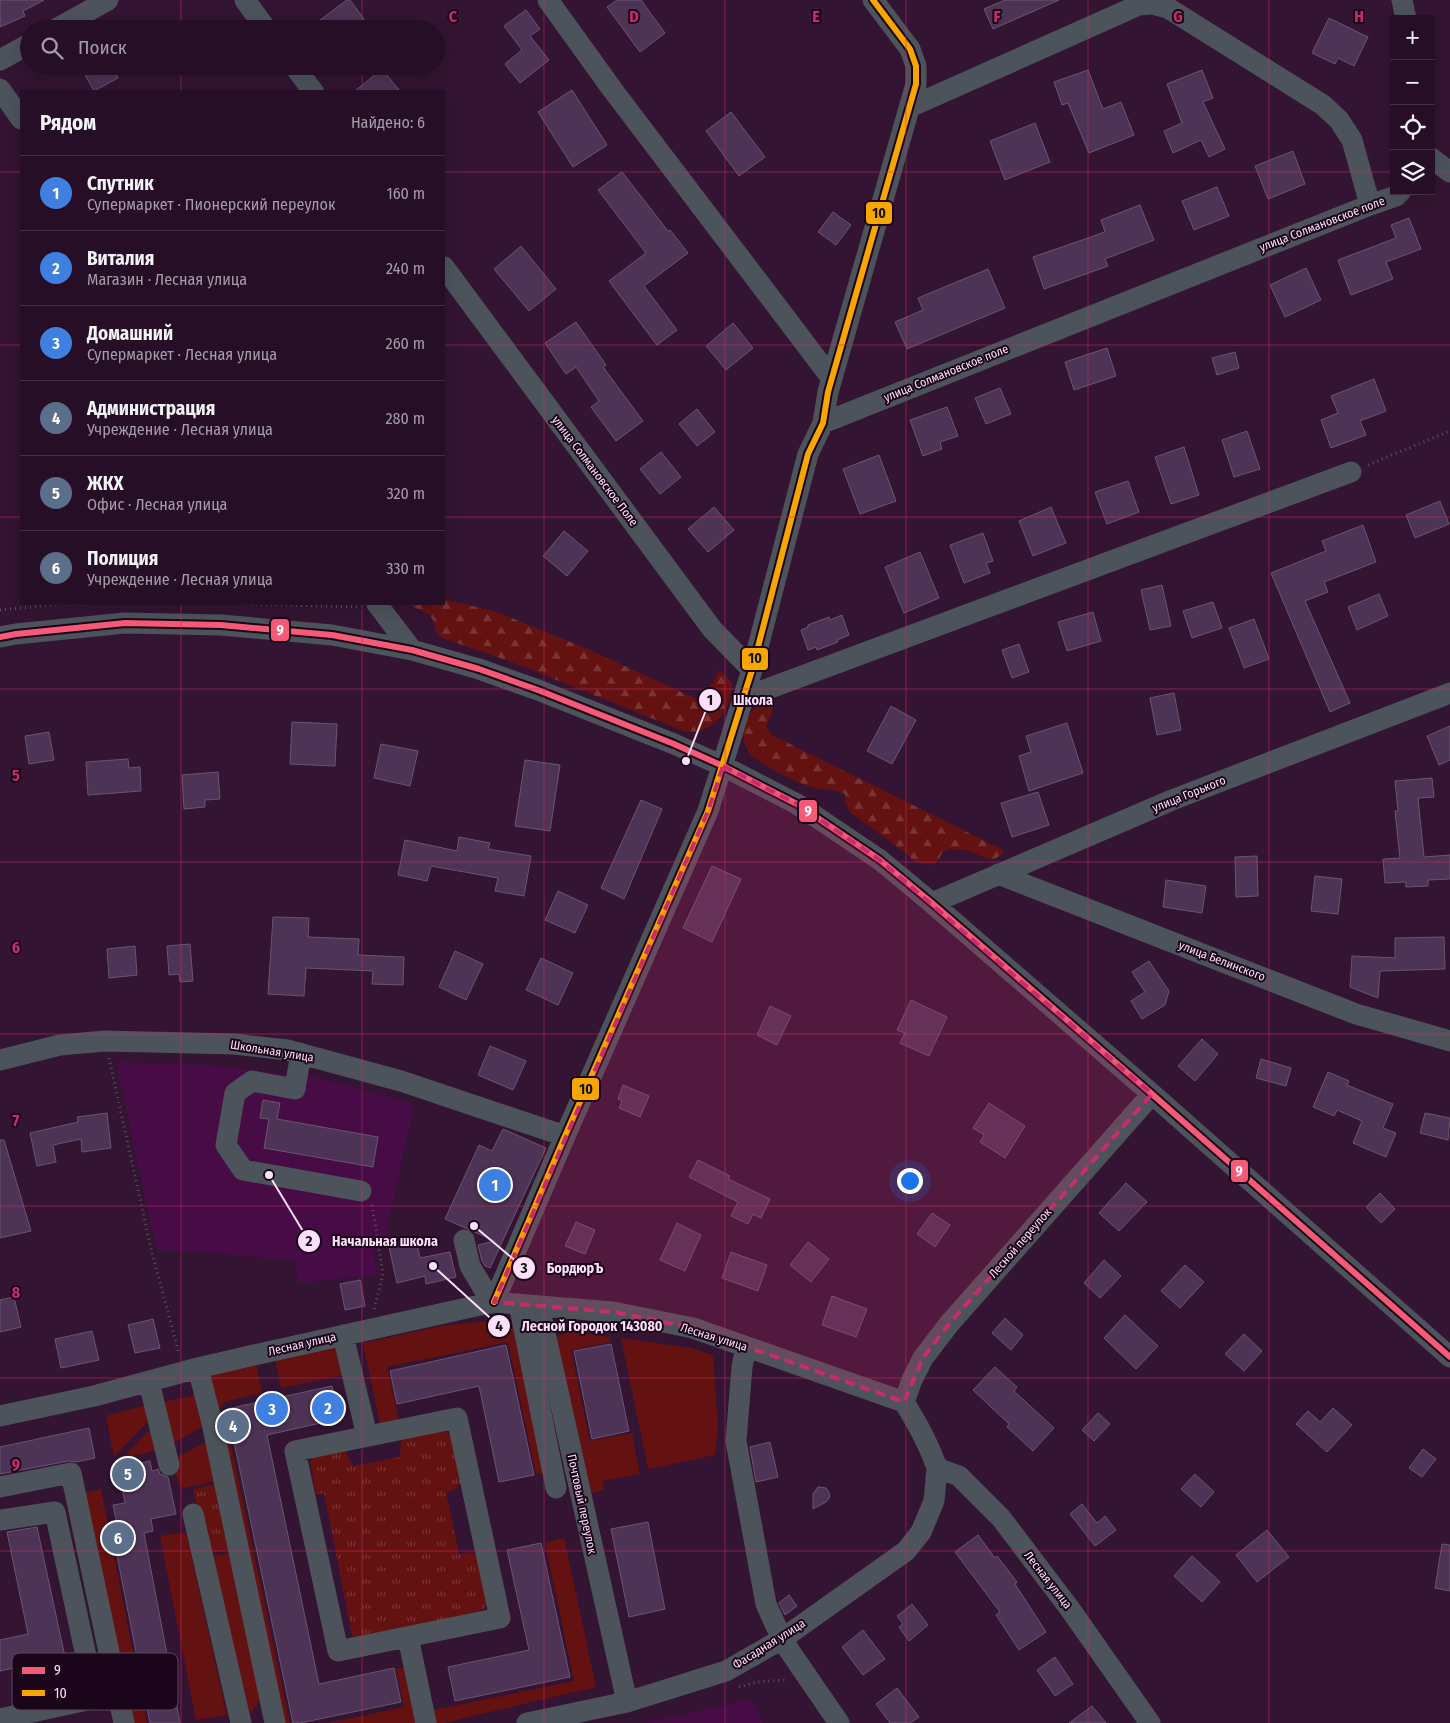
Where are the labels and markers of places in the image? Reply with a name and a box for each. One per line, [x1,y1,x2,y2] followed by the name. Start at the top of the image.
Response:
[698,685,783,714] callout: Школа
[479,1166,511,1204] pin: 1
[297,1226,448,1255] callout: Начальная школа
[511,1254,613,1283] callout: БордюрЪ
[486,1312,672,1341] callout: Лесной Городок 143080
[312,1389,344,1427] pin: 2
[256,1390,288,1428] pin: 3
[217,1407,249,1445] pin: 4
[112,1455,144,1493] pin: 5
[102,1519,134,1557] pin: 6

